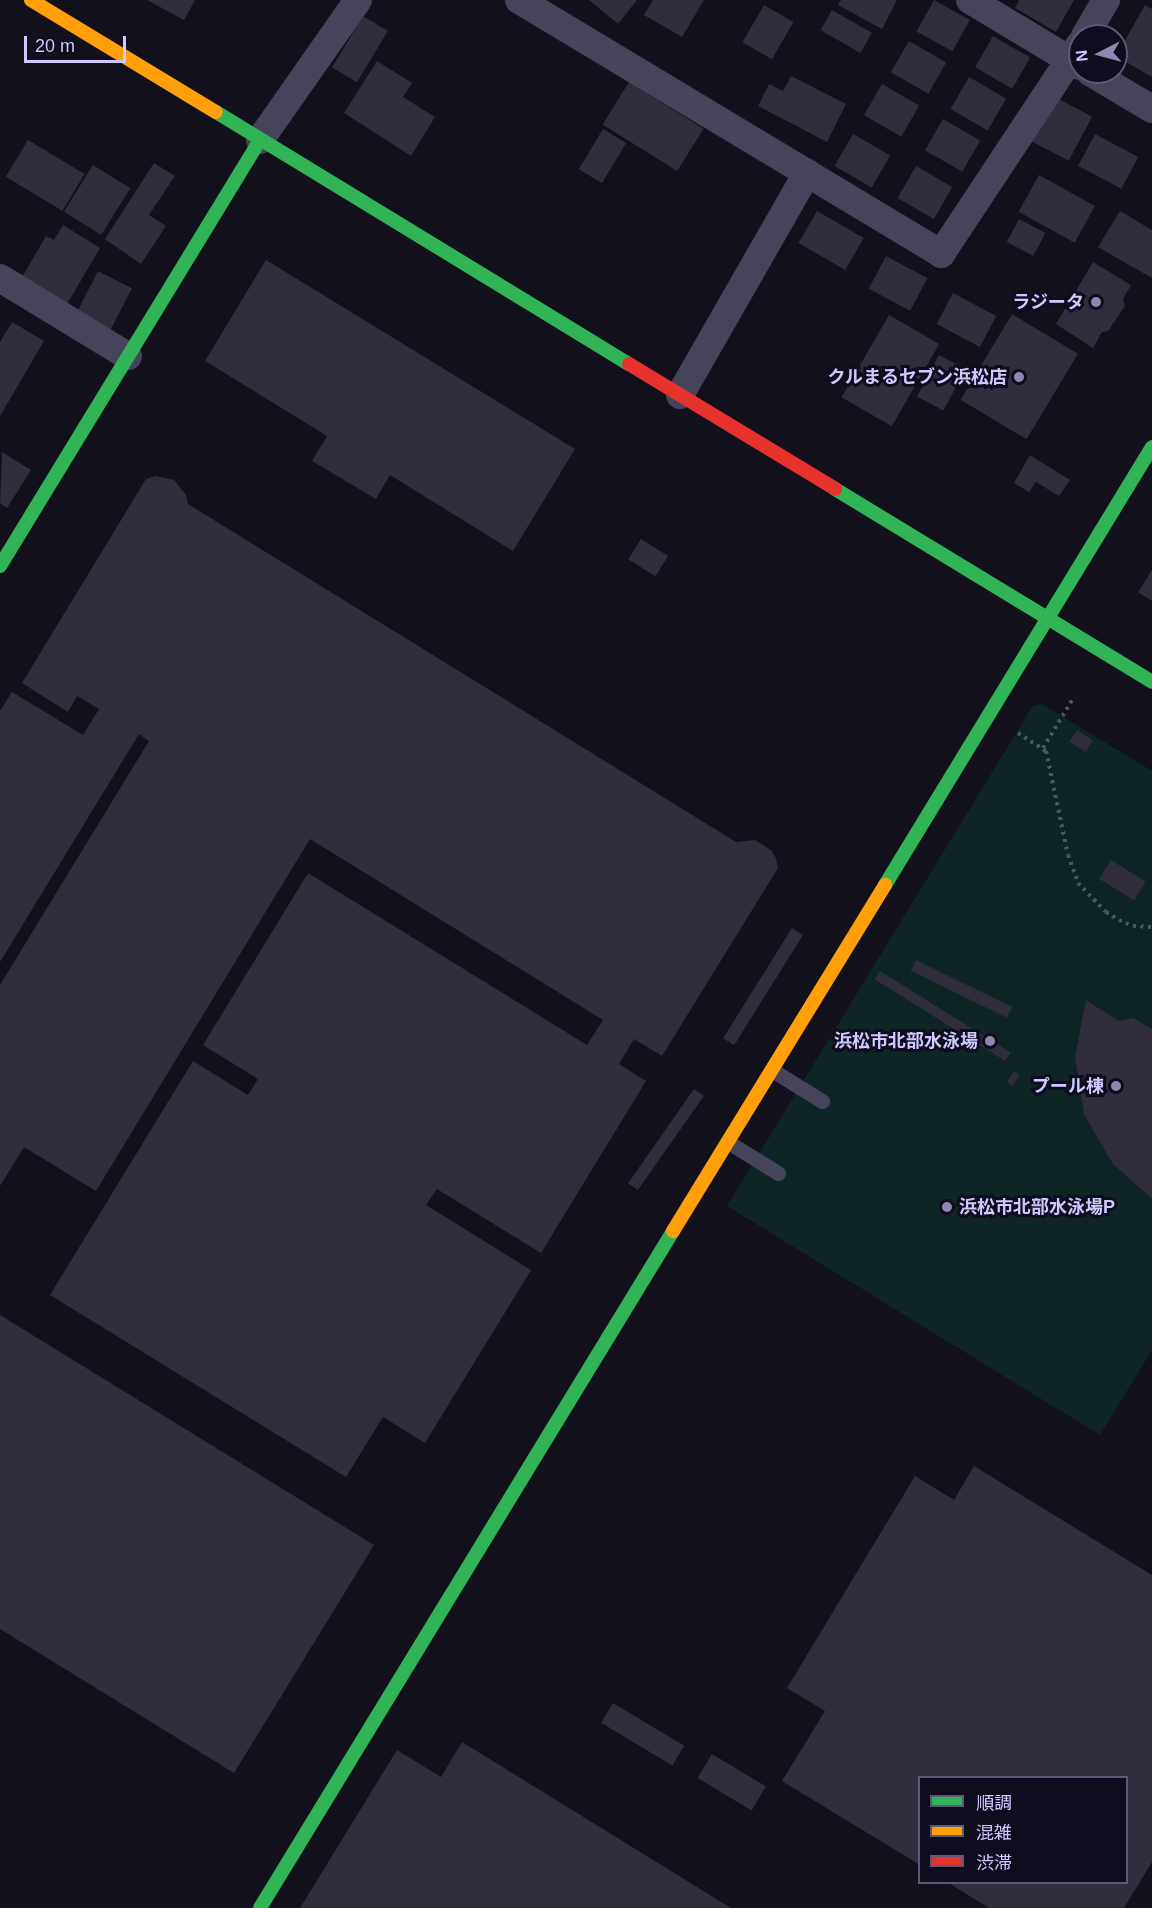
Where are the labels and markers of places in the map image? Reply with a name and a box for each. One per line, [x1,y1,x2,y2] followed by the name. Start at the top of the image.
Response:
[1012,291,1084,313] place label: ラジータ
[1089,295,1103,309] marker: ラジータ
[827,366,1007,388] place label: クルまるセブン浜松店
[1012,370,1026,384] marker: クルまるセブン浜松店
[834,1030,978,1052] place label: 浜松市北部水泳場
[983,1034,997,1048] marker: 浜松市北部水泳場
[1032,1075,1104,1097] place label: プール棟
[1109,1079,1123,1093] marker: プール棟
[959,1196,1115,1218] place label: 浜松市北部水泳場P
[940,1200,954,1214] marker: 浜松市北部水泳場P

